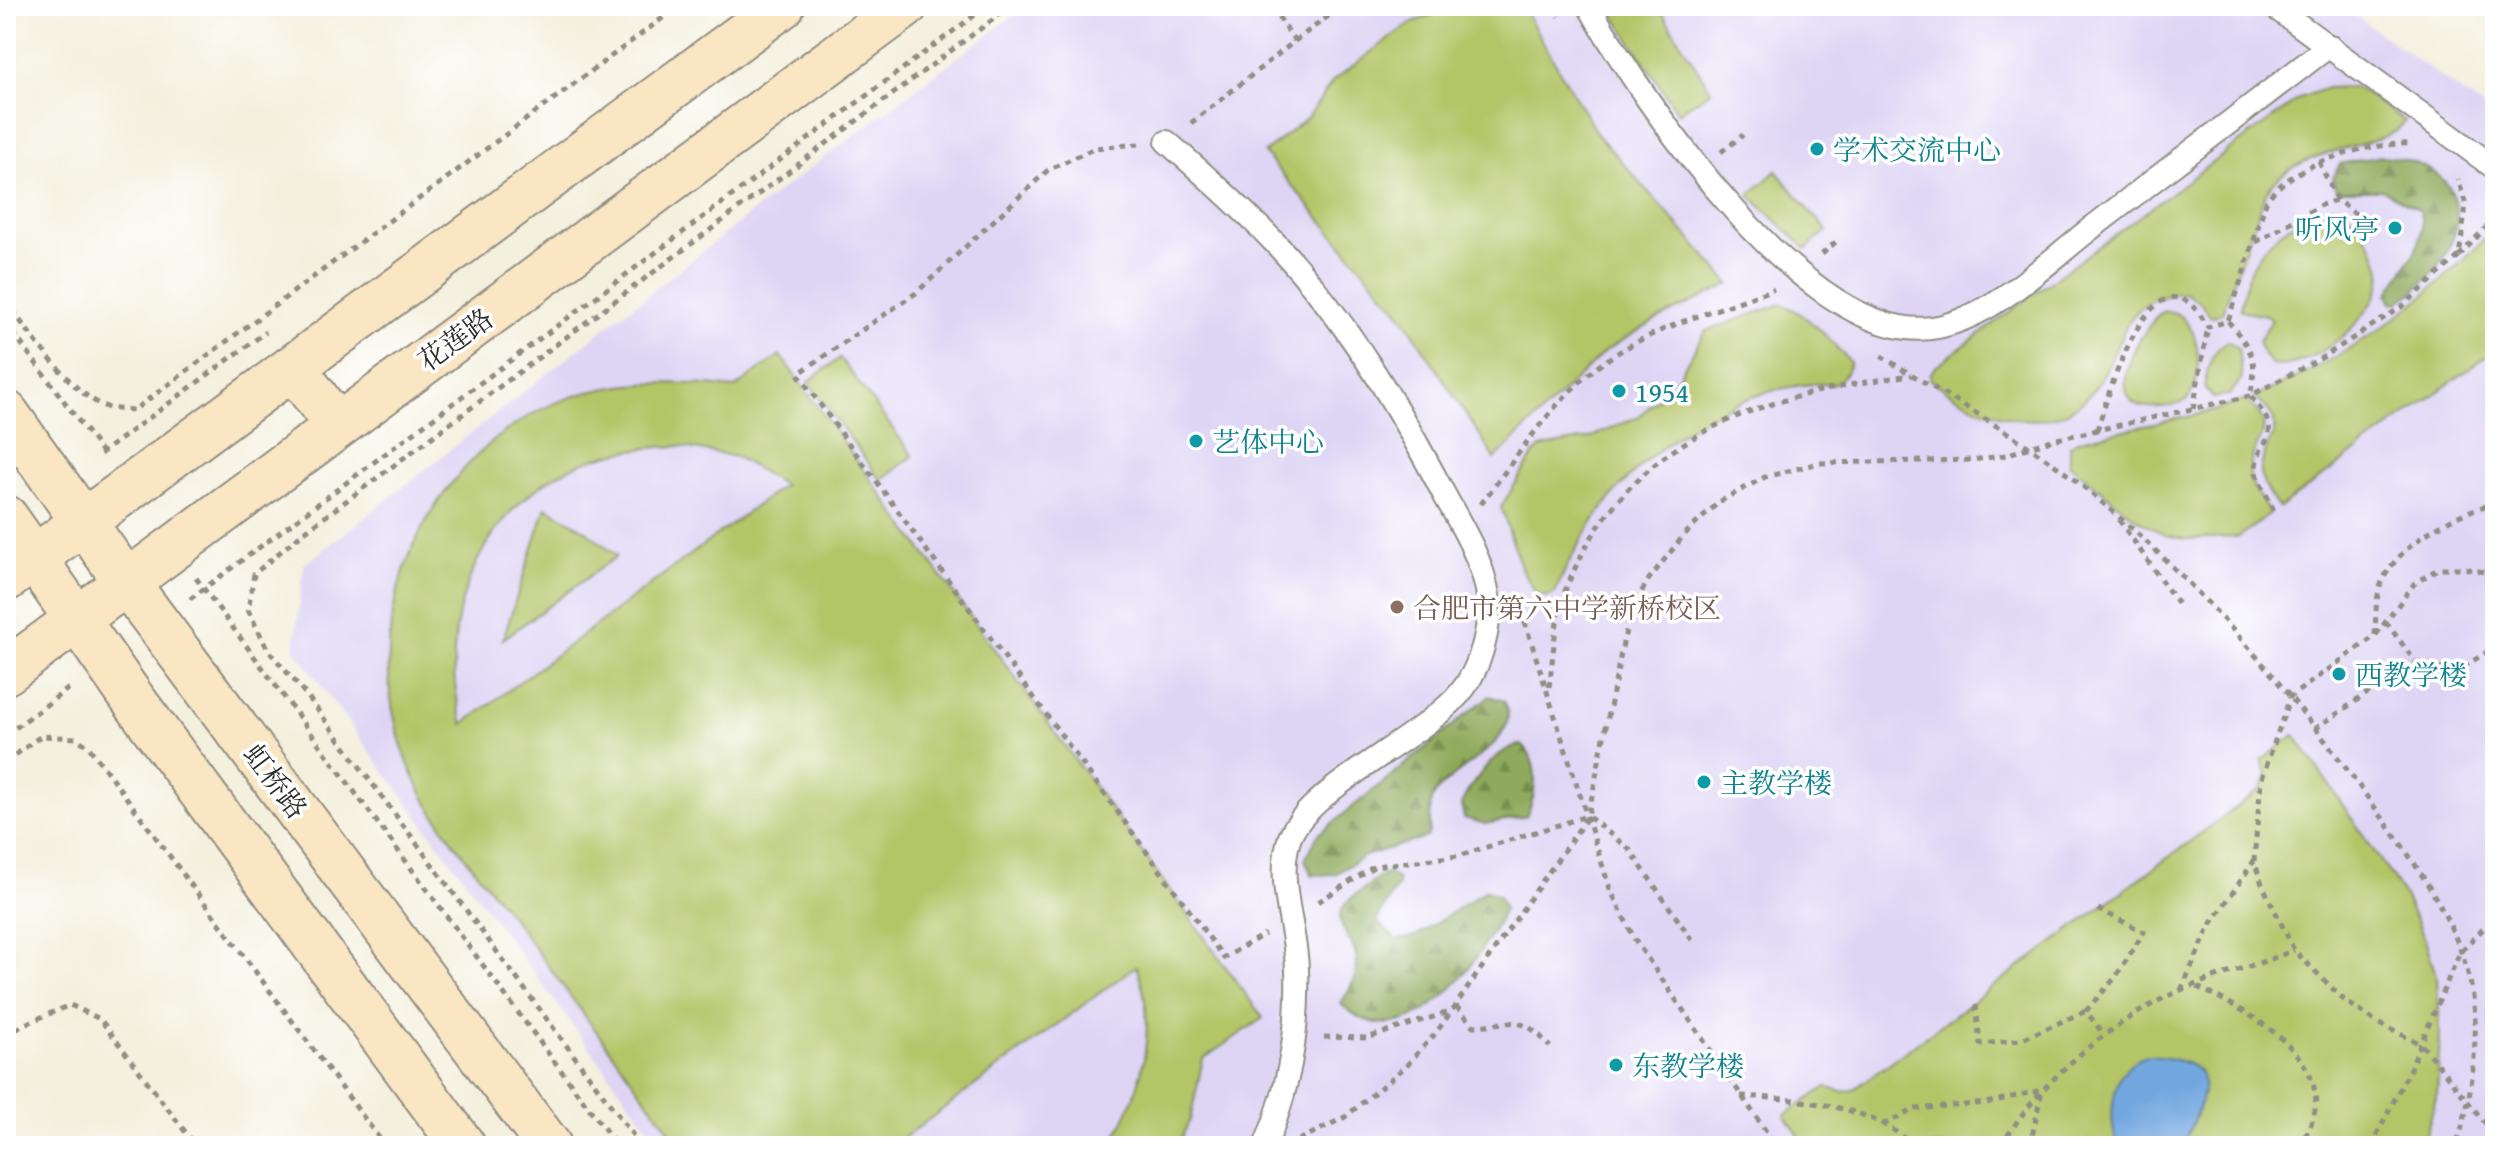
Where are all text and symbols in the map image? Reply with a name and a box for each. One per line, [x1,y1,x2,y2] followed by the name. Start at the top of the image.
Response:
[1833,129,2001,170] place label: 学术交流中心
[1808,140,1826,158] marker: 学术交流中心
[2295,208,2379,249] place label: 听风亭
[2386,219,2404,237] marker: 听风亭
[409,298,501,380] street label: 花莲路
[1635,371,1689,412] place label: 1954
[1610,382,1628,400] marker: 1954
[1212,421,1324,462] place label: 艺体中心
[1187,432,1205,450] marker: 艺体中心
[1413,587,1721,628] place label: 合肥市第六中学新桥校区
[1388,598,1406,616] marker: 合肥市第六中学新桥校区
[2355,654,2467,695] place label: 西教学楼
[2330,665,2348,683] marker: 西教学楼
[234,735,318,827] street label: 虹桥路
[1720,762,1832,803] place label: 主教学楼
[1695,773,1713,791] marker: 主教学楼
[1632,1045,1744,1086] place label: 东教学楼
[1607,1056,1625,1074] marker: 东教学楼

